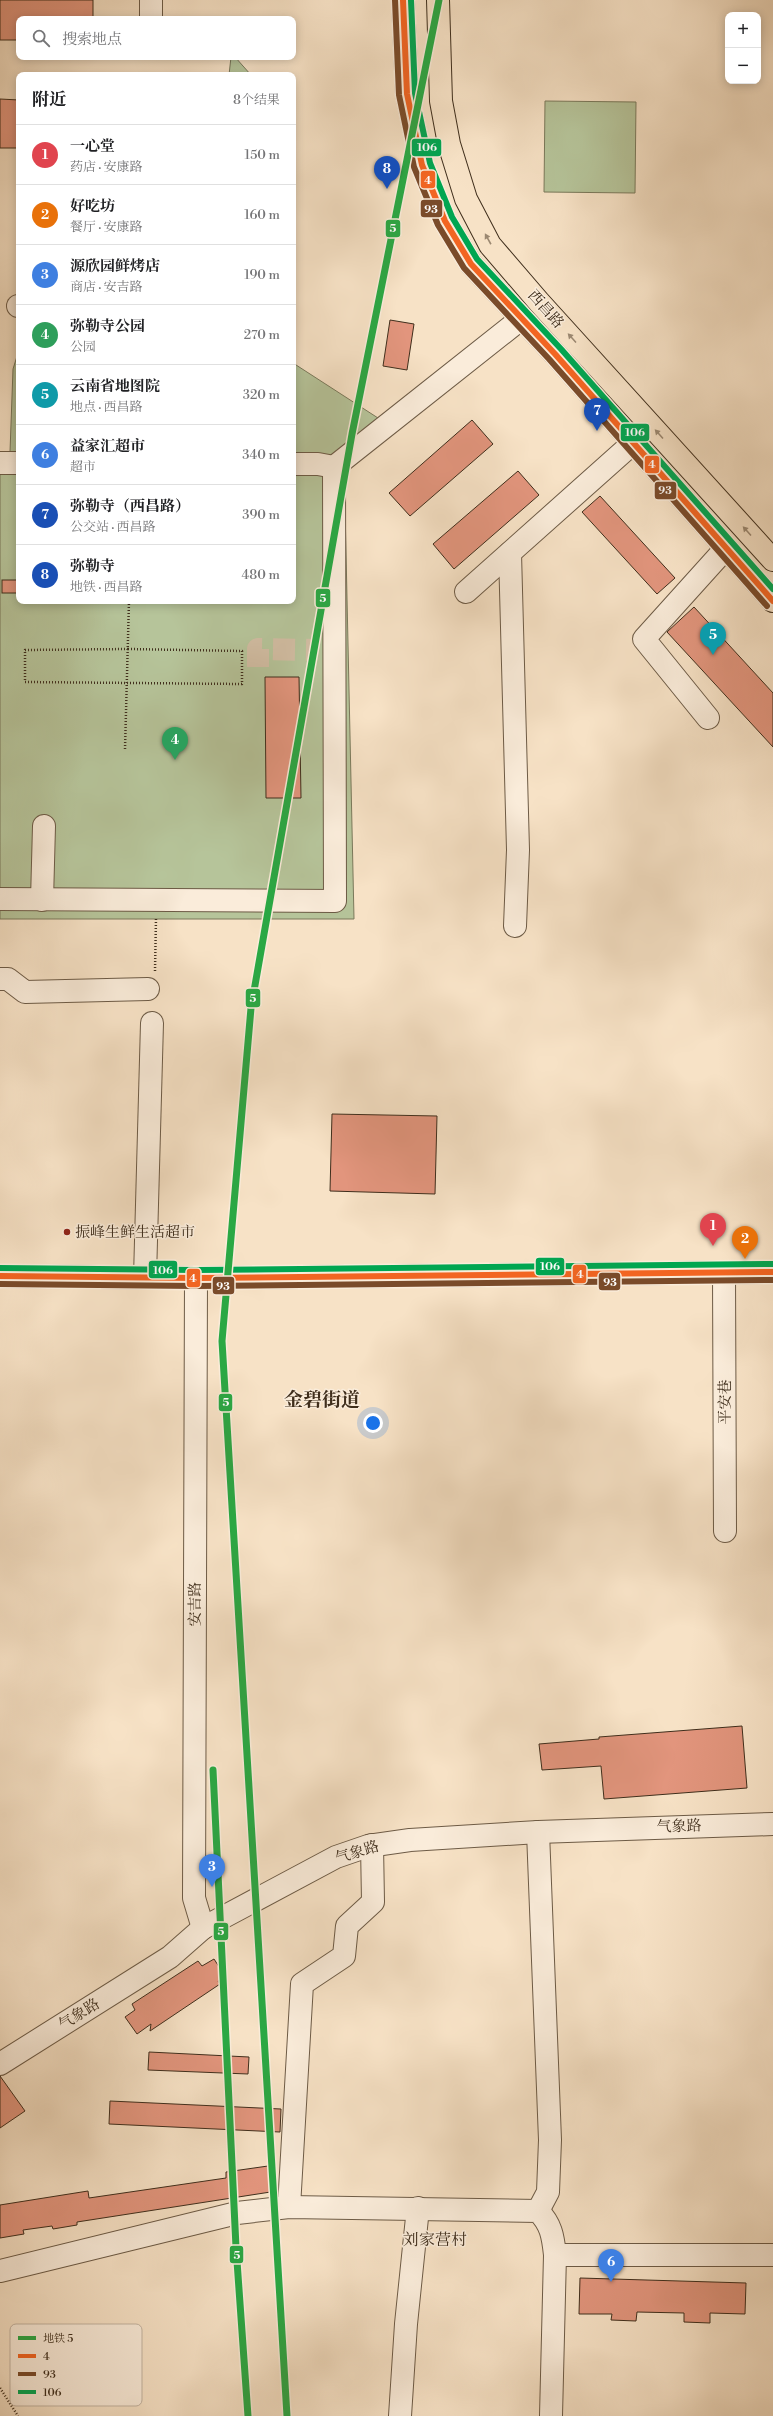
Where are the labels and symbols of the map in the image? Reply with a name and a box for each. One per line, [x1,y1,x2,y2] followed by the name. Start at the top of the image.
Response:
[411,138,442,157] line badge: 106
[417,141,437,155] text: 106
[374,156,400,189] pin: 8
[420,170,436,189] line badge: 4
[424,174,432,188] text: 4
[420,199,443,218] line badge: 93
[424,203,438,217] text: 93
[385,219,401,238] line badge: 5
[390,222,397,236] text: 5
[484,234,491,245] one-way arrow
[524,286,568,332] street label: 西昌路
[567,333,577,343] one-way arrow
[584,398,610,431] pin: 7
[620,423,650,442] line badge: 106
[625,426,645,440] text: 106
[655,429,664,440] one-way arrow
[644,455,660,474] line badge: 4
[648,458,656,472] text: 4
[654,481,677,500] line badge: 93
[658,484,672,498] text: 93
[742,526,751,536] one-way arrow
[315,588,331,608] line badge: 5
[320,592,327,606] text: 5
[700,622,726,655] pin: 5
[162,727,188,760] pin: 4
[245,988,261,1008] line badge: 5
[250,992,257,1006] text: 5
[700,1213,726,1246] pin: 1
[75,1223,195,1242] place label: 振峰生鲜生活超市
[732,1226,758,1259] pin: 2
[62,1227,72,1237] marker: 振峰生鲜生活超市
[535,1257,565,1276] line badge: 106
[148,1260,178,1279] line badge: 106
[540,1260,560,1274] text: 106
[153,1264,173,1278] text: 106
[572,1264,587,1284] line badge: 4
[186,1268,201,1288] line badge: 4
[576,1268,584,1282] text: 4
[189,1272,197,1286] text: 4
[598,1272,621,1291] line badge: 93
[212,1276,235,1295] line badge: 93
[603,1276,617,1290] text: 93
[216,1280,230,1294] text: 93
[716,1379,735,1425] street label: 平安巷
[284,1388,360,1412] district label: 金碧街道
[218,1393,233,1412] line badge: 5
[223,1396,230,1410] text: 5
[363,1413,383,1433] your location
[186,1581,205,1627] street label: 安吉路
[656,1816,702,1837] street label: 气象路
[333,1837,381,1868] street label: 气象路
[199,1854,225,1887] pin: 3
[213,1922,229,1941] line badge: 5
[218,1925,225,1939] text: 5
[55,1994,103,2034] street label: 气象路
[403,2230,467,2250] district label: 刘家营村
[229,2245,244,2264] line badge: 5
[234,2249,241,2263] text: 5
[598,2249,624,2282] pin: 6
[10,2324,142,2406] legend
[43,2332,73,2346] text: 地铁 5
[43,2350,50,2364] text: 4
[43,2368,56,2382] text: 93
[43,2386,62,2400] text: 106

